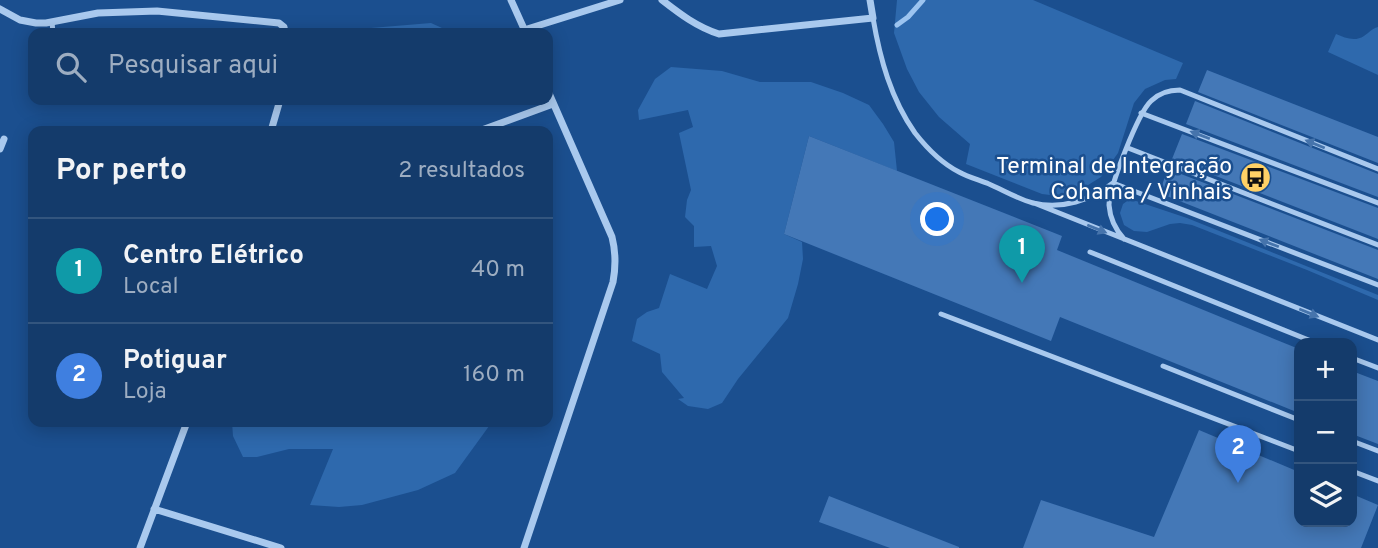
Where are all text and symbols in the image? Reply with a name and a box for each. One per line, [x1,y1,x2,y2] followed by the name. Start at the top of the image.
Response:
[28,28,553,105] search box
[52,48,90,86] icon: search
[108,50,278,83] text: Pesquisar aqui
[1189,129,1210,140] one-way arrow
[1304,138,1325,149] one-way arrow
[56,153,187,190] text: Por perto
[996,153,1232,208] place label: Terminal de Integração Cohama / Vinhais
[398,157,525,186] text: 2 resultados
[1238,161,1272,195] bus stop icon: Terminal de Integração Cohama / Vinhais
[920,202,954,236] your location
[1087,223,1108,234] one-way arrow
[999,225,1045,283] pin: 1
[1258,237,1279,248] one-way arrow
[123,240,304,273] text: Centro Elétrico
[74,256,84,285] text: 1
[471,256,525,285] text: 40 m
[123,273,178,302] text: Local
[1298,307,1319,318] one-way arrow
[1294,338,1357,527] map controls
[1294,338,1357,401] button: +
[123,345,227,378] text: Potiguar
[72,361,86,390] text: 2
[463,361,525,390] text: 160 m
[123,378,167,407] text: Loja
[1294,401,1357,464] button: −
[1215,425,1261,483] pin: 2
[1294,464,1357,527] button: layers

